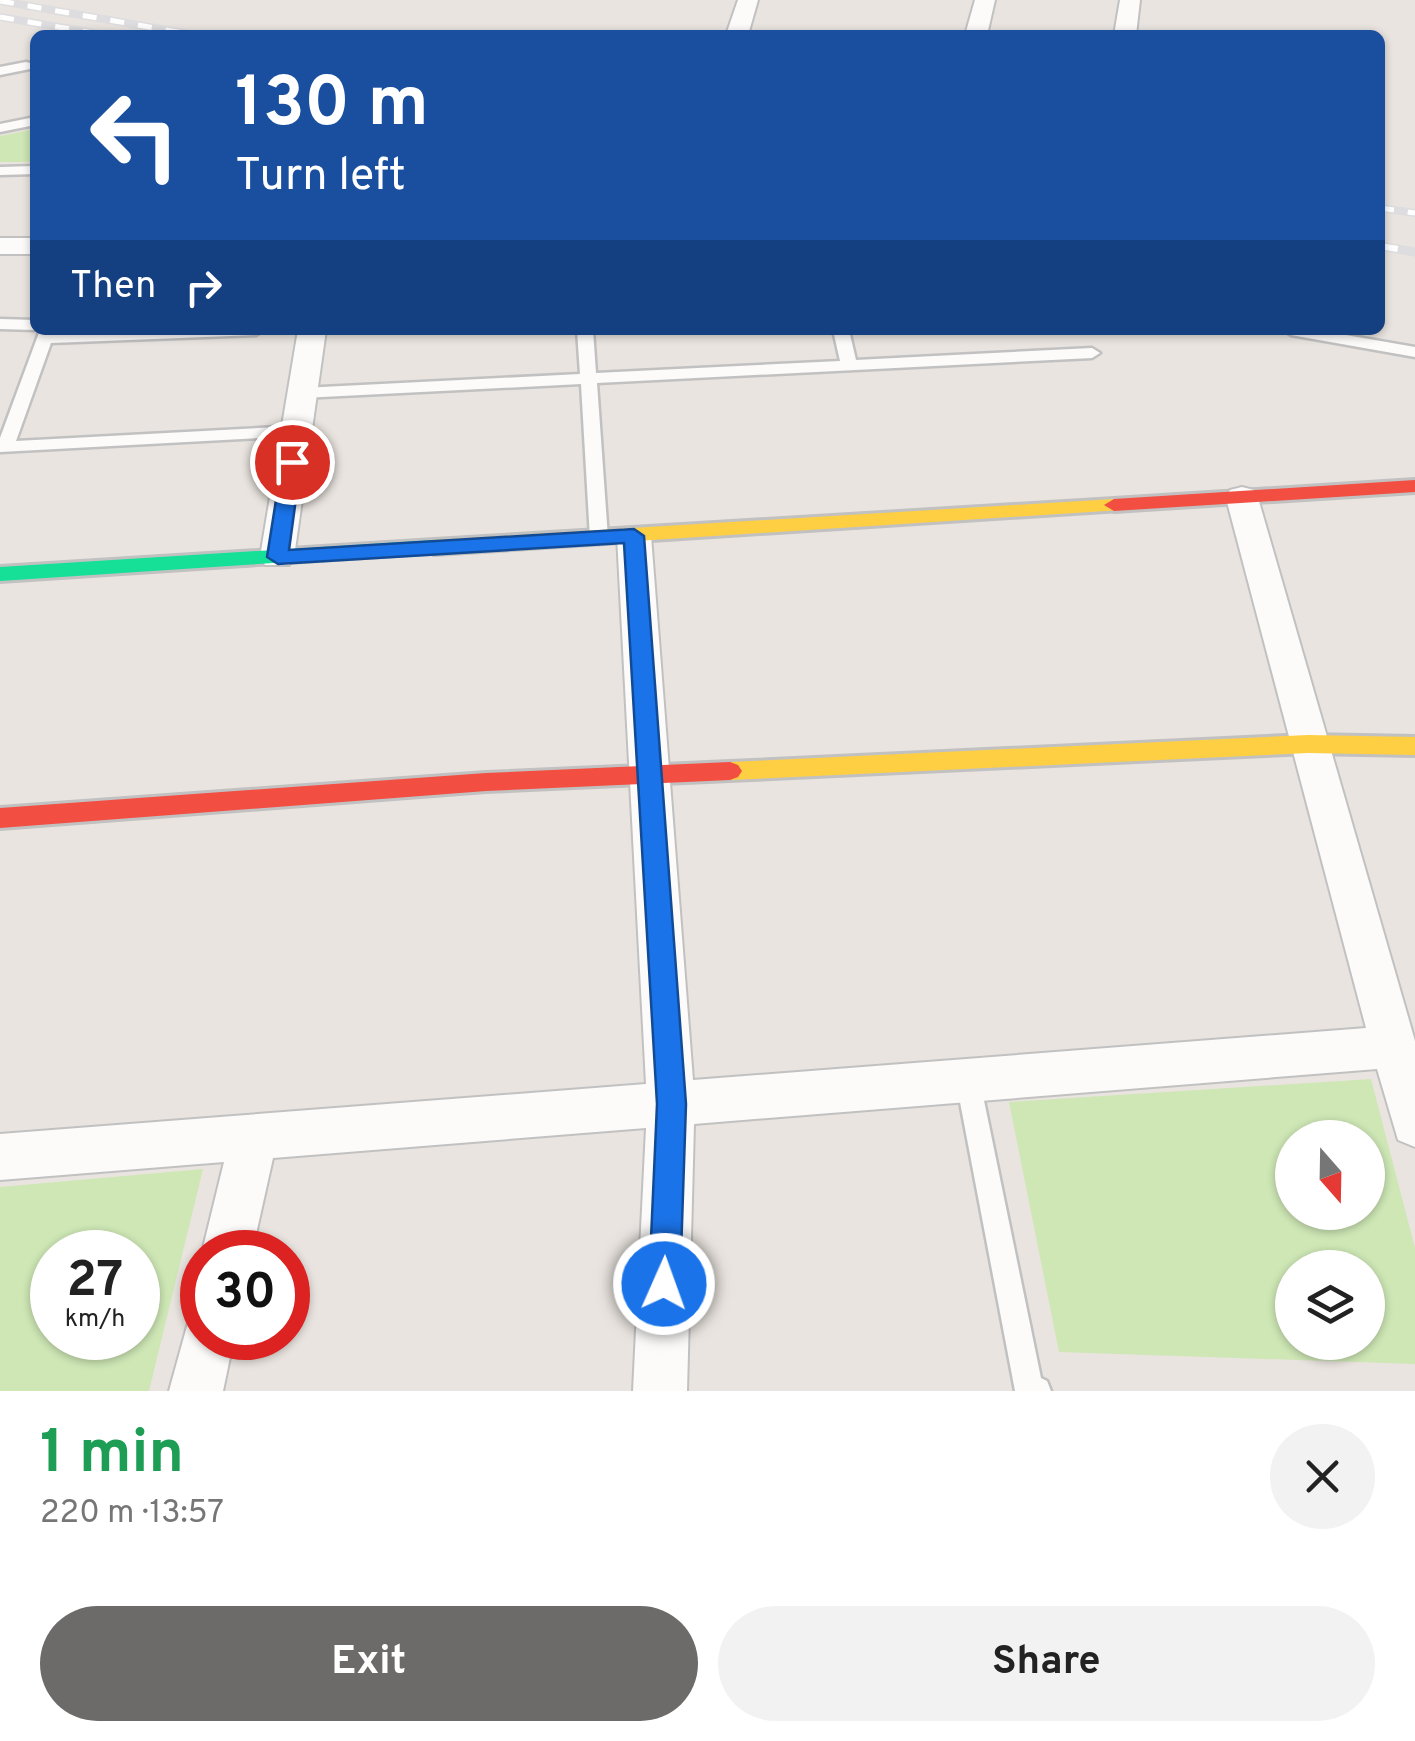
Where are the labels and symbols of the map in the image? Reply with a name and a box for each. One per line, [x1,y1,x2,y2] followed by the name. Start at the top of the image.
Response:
[250,420,335,505] pin
[1275,1120,1385,1230] north arrow
[180,1230,310,1360] speed limit sign: 30
[612,1232,716,1336] position arrow

